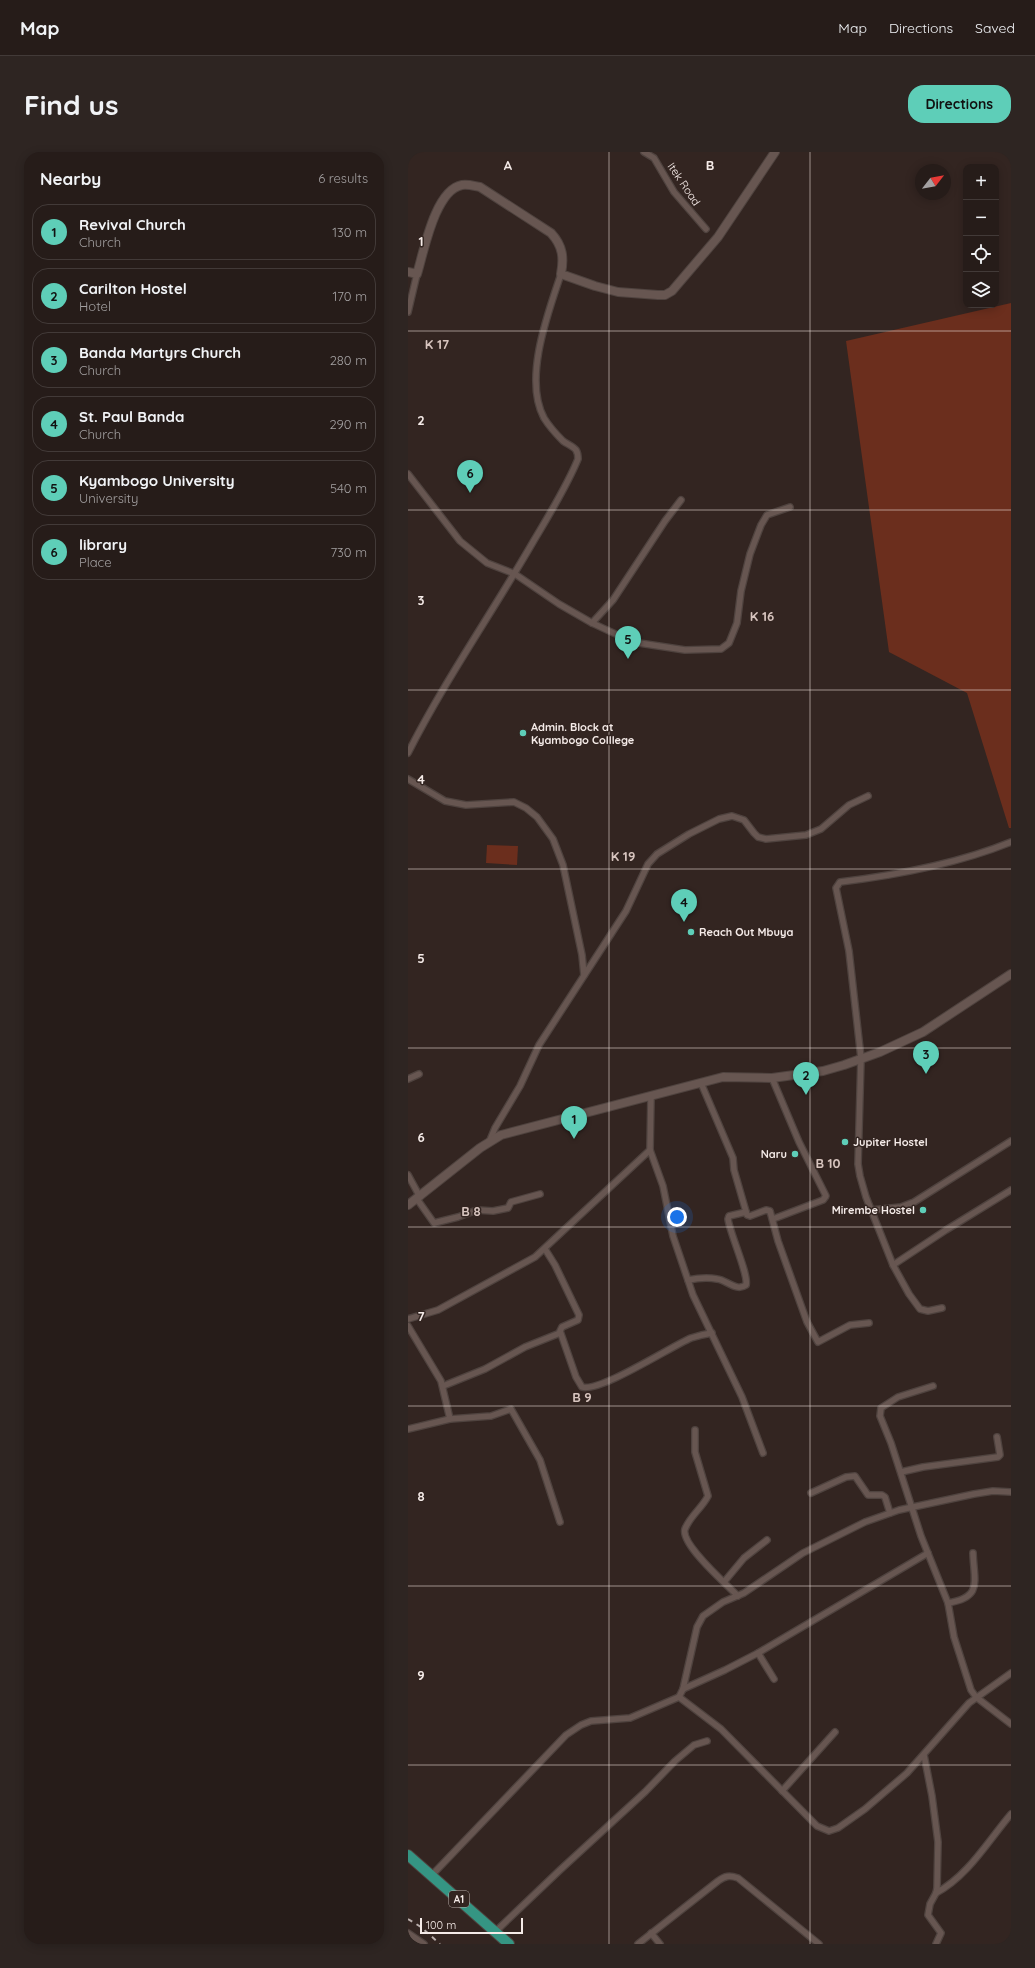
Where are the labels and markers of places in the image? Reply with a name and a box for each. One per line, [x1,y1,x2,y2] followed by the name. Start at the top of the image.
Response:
[457,460,483,493] pin: 6
[615,626,641,659] pin: 5
[531,720,635,747] place label: Admin. Block at Kyambogo Colllege
[518,728,528,738] marker: Admin. Block at Kyambogo Colllege
[671,889,697,922] pin: 4
[699,925,793,939] place label: Reach Out Mbuya
[686,927,696,937] marker: Reach Out Mbuya
[913,1041,939,1074] pin: 3
[793,1062,819,1095] pin: 2
[561,1106,587,1139] pin: 1
[853,1135,928,1149] place label: Jupiter Hostel
[840,1137,850,1147] marker: Jupiter Hostel
[761,1147,787,1161] place label: Naru
[790,1149,800,1159] marker: Naru
[832,1203,915,1217] place label: Mirembe Hostel
[918,1205,928,1215] marker: Mirembe Hostel

